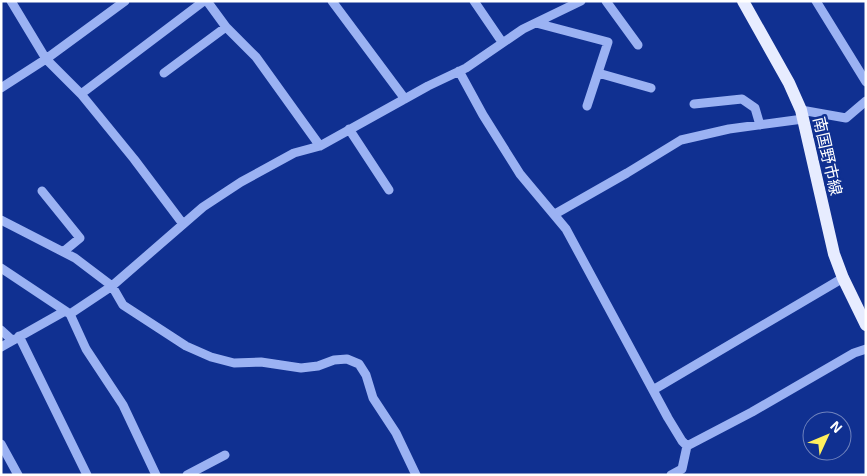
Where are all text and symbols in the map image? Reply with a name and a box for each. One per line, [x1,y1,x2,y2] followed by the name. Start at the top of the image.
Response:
[810,115,847,197] street label: 南国野市線
[802,411,852,461] north arrow
[827,417,846,436] text: N

